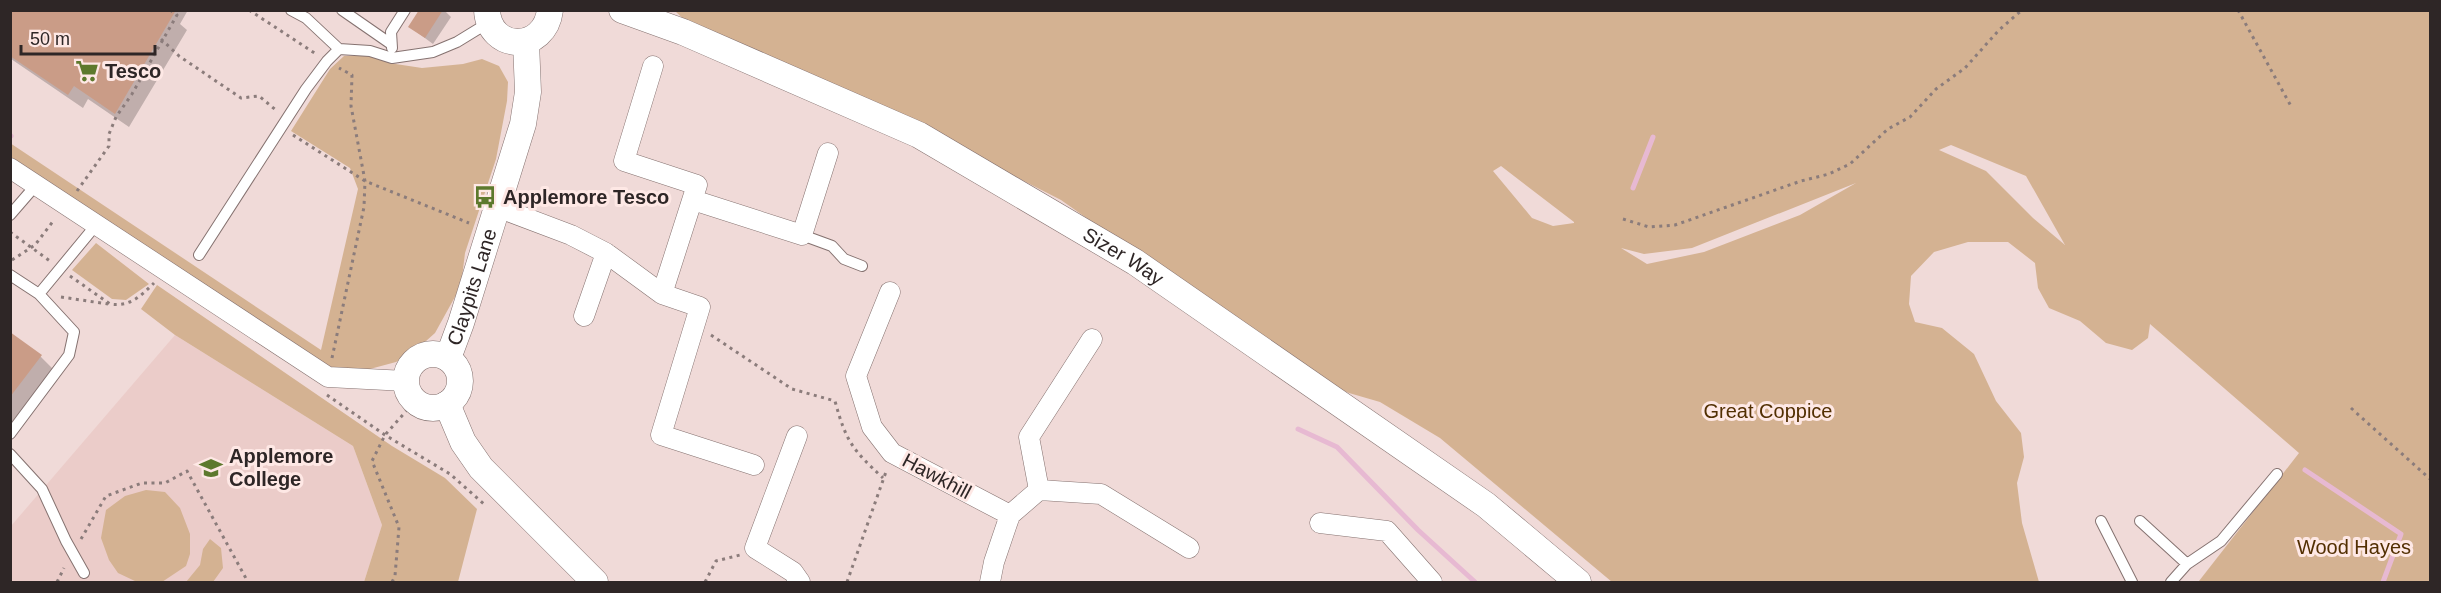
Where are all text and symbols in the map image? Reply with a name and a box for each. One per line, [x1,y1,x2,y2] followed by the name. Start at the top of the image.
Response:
[21,18,154,56] scale bar
[30,29,70,49] text: 50 m
[74,58,100,84] supermarket icon: Tesco
[105,60,161,82] place label: Tesco
[472,184,498,210] bus stop icon: Applemore Tesco
[503,186,669,208] place label: Applemore Tesco
[1079,223,1168,289] street label: Sizer Way
[443,226,501,348] street label: Claypits Lane
[1704,400,1832,422] park label: Great Coppice
[229,445,333,490] place label: Applemore College
[899,449,975,503] street label: Hawkhill
[198,455,224,481] school or university icon: Applemore College
[2297,536,2411,558] park label: Wood Hayes

